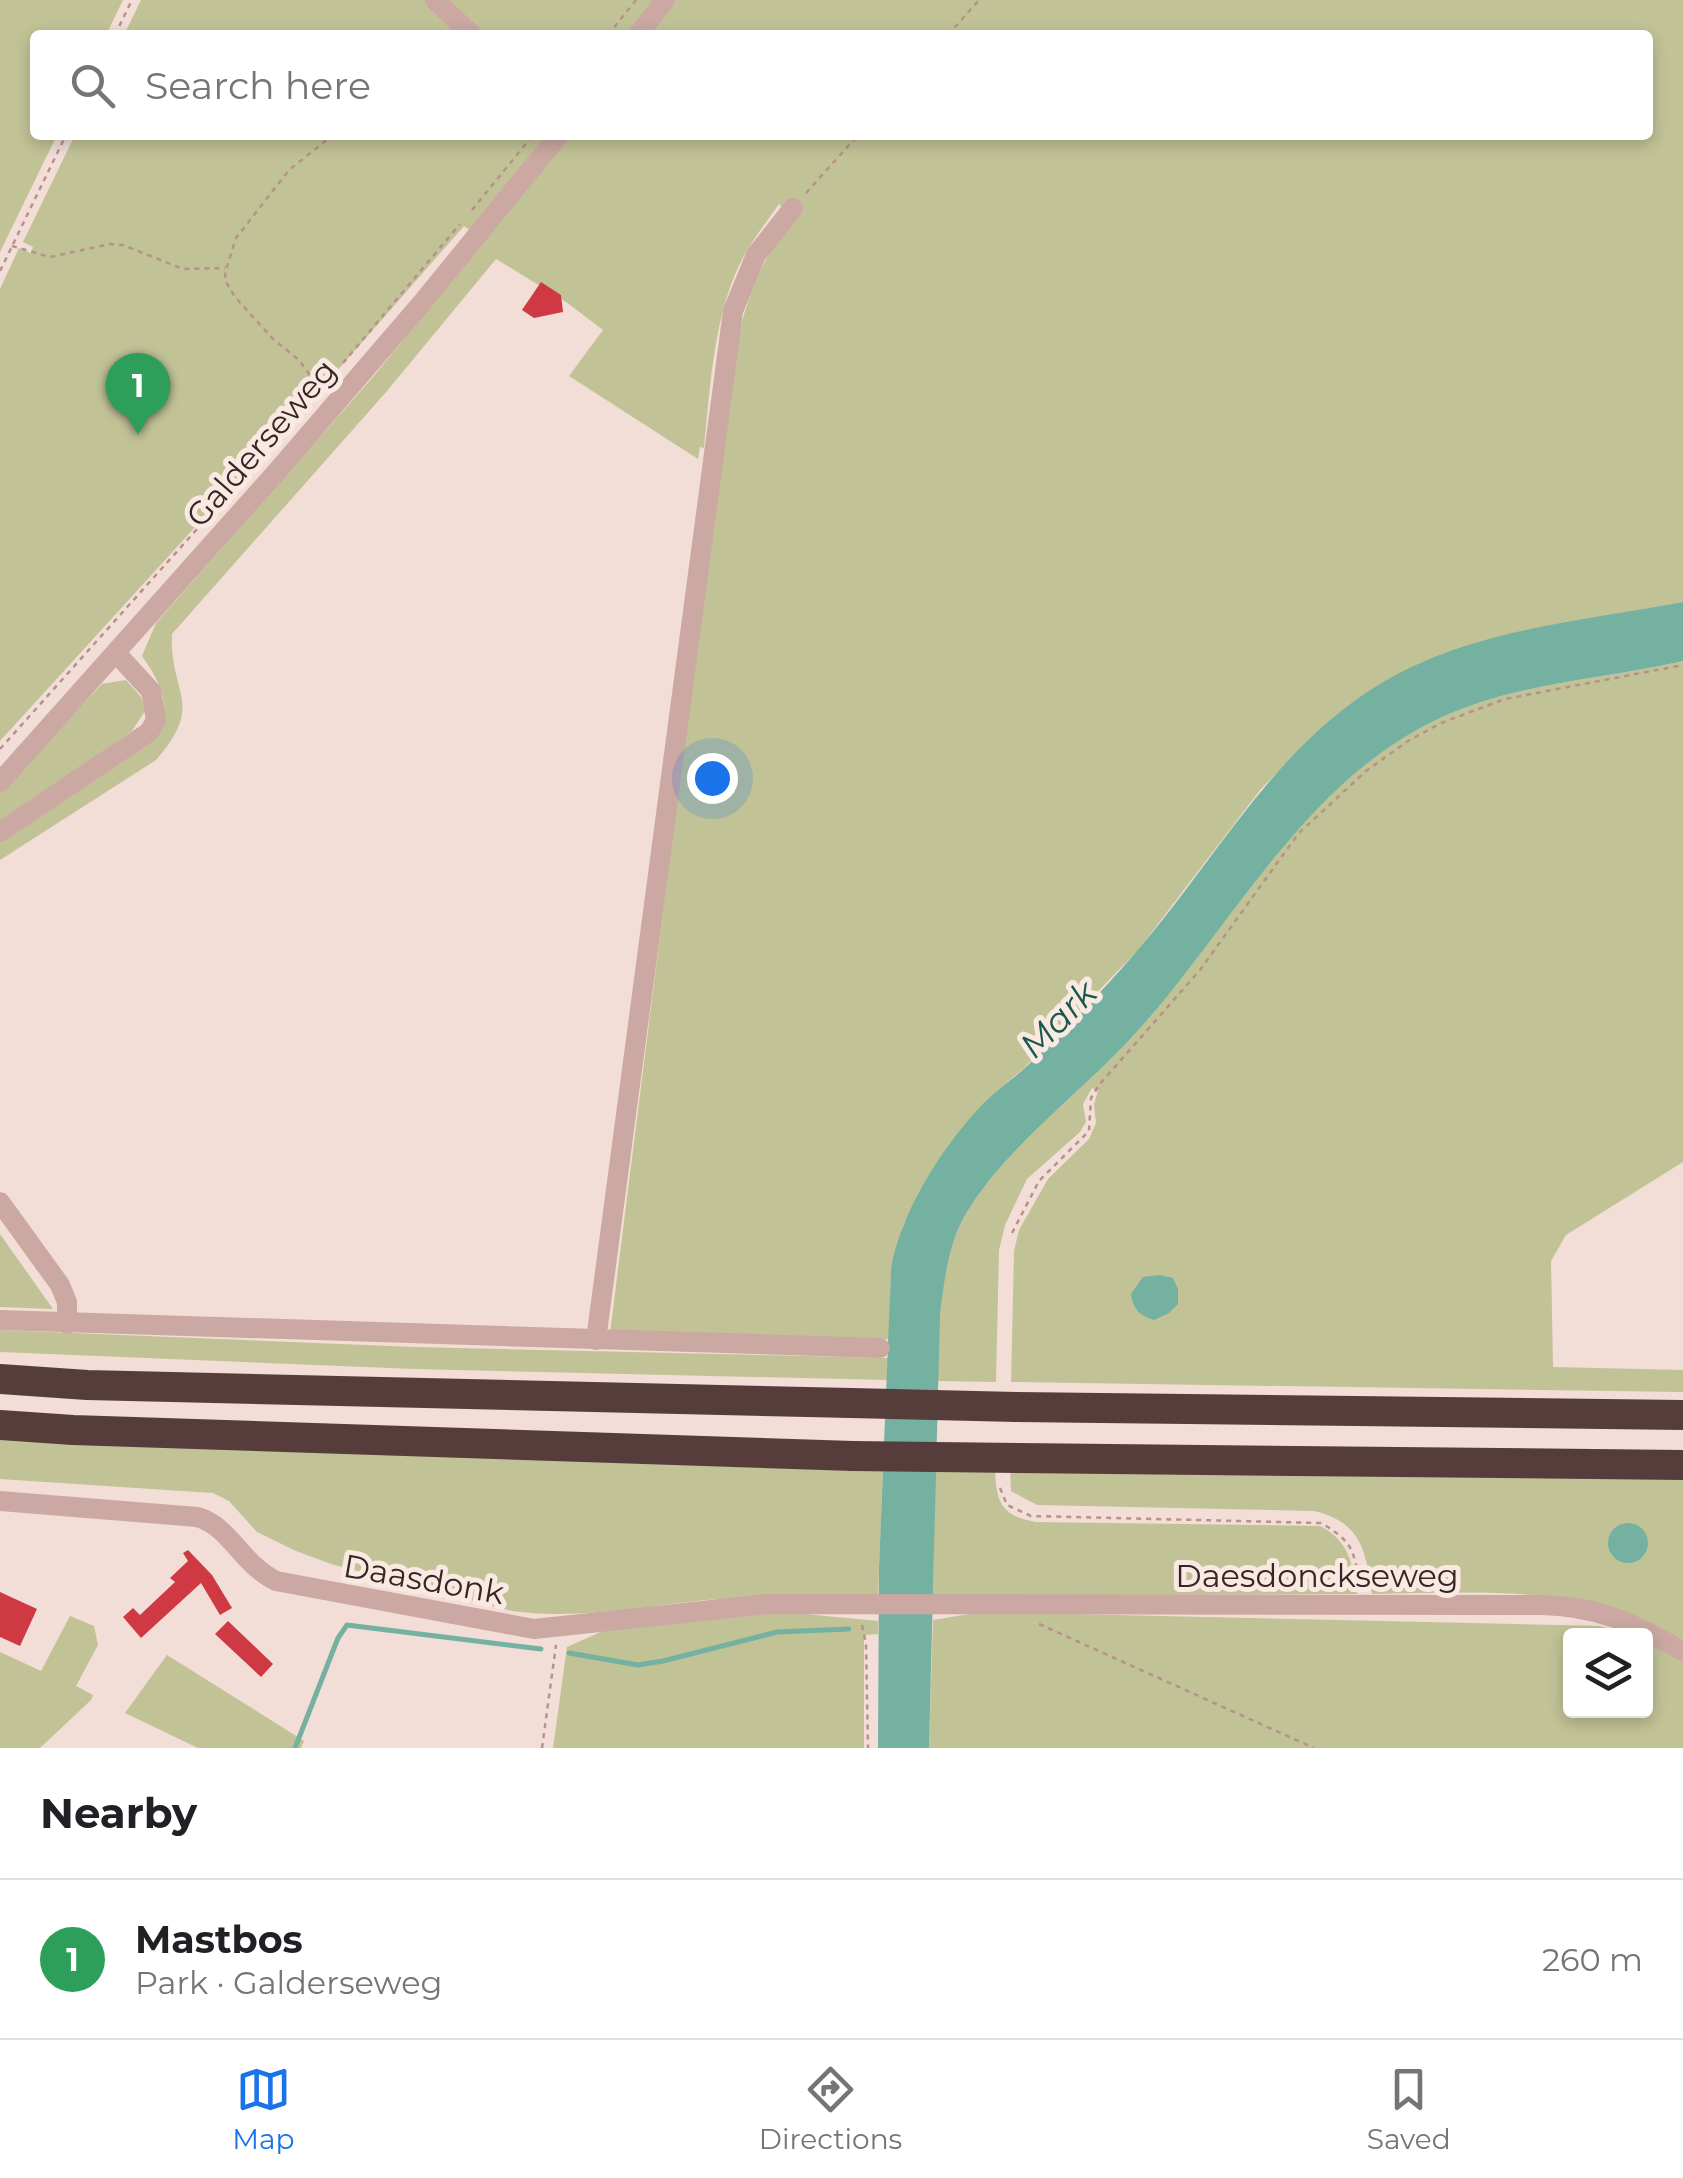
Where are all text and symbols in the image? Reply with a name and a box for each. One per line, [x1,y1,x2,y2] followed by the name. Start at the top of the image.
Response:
[30,30,1653,140] search box
[65,58,120,113] icon: search
[145,62,371,109] text: Search here
[178,351,344,535] street label: Galderseweg
[106,352,170,435] pin: 1
[687,753,738,804] your location
[1010,970,1107,1067] water label: Mark
[341,1546,507,1612] street label: Daasdonk
[1175,1556,1459,1595] street label: Daesdonckseweg
[1563,1628,1653,1718] map controls
[1563,1628,1653,1718] button: layers
[40,1787,197,1839] text: Nearby
[135,1916,303,1963] text: Mastbos
[66,1940,79,1979] text: 1
[1542,1940,1643,1979] text: 260 m
[135,1963,442,2002] text: Park · Galderseweg
[232,2062,294,2156] tab: Map
[759,2062,902,2156] tab: Directions
[1367,2062,1451,2156] tab: Saved

